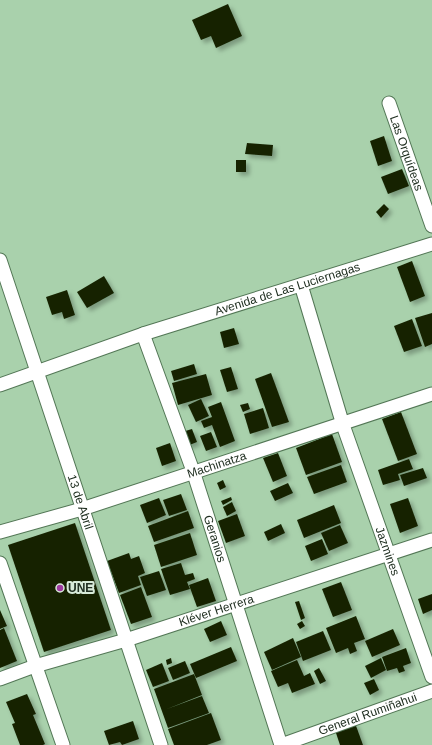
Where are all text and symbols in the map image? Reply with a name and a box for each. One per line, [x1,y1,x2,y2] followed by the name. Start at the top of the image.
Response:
[387,114,426,193] street label: Las Orquídeas
[213,260,362,318] street label: Avenida de Las Luciernagas
[185,448,248,481] street label: Machinatza
[65,473,96,531] street label: 13 de Abril
[201,513,229,564] street label: Geranios
[373,525,403,577] street label: Jazmines
[68,581,93,595] place label: UNE
[55,583,65,593] marker: UNE
[177,592,256,629] street label: Kléver Herrera
[317,690,419,738] street label: General Rumiñahui

